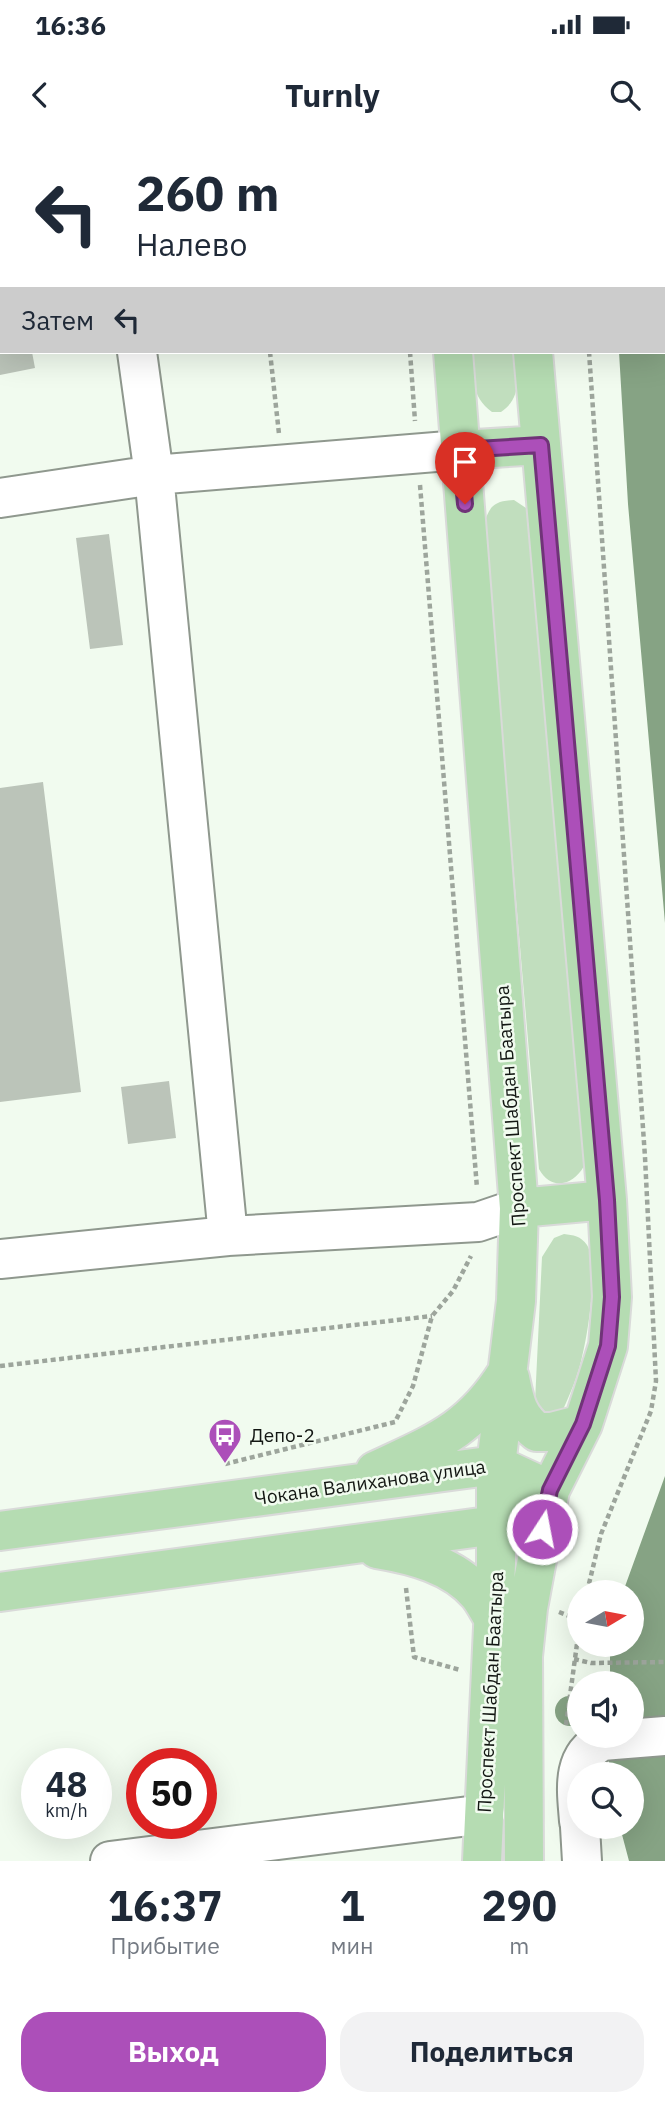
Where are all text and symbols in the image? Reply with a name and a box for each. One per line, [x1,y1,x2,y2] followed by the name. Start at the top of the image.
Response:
[35,8,106,42] text: 16:36
[285,74,380,116] text: Turnly
[21,76,59,114] icon: back
[606,76,644,114] icon: search
[136,161,280,224] text: 260 m
[21,168,112,259] icon: left
[136,223,247,265] text: Налево
[108,301,146,339] icon: left
[21,303,94,337] text: Затем
[435,432,495,504] pin
[446,443,484,481] icon: arrive
[490,985,530,1227] street label: Проспект Шабдан Баатыра
[206,1416,244,1465] bus stop icon: Депо-2
[250,1423,315,1447] place label: Депо-2
[253,1454,487,1510] street label: Чокана Валиханова улица
[505,1492,579,1566] position arrow
[472,1571,508,1813] street label: Проспект Шабдан Баатыра
[567,1580,644,1657] north arrow
[567,1580,644,1839] map controls
[567,1671,644,1748] button: sound
[126,1748,217,1839] speed limit sign: 50
[45,1761,88,1807] text: 48
[567,1762,644,1839] button: search
[45,1799,88,1822] text: km/h
[108,1878,223,1933] text: 16:37
[339,1878,365,1933] text: 1
[481,1878,557,1933] text: 290
[111,1930,220,1960] text: Прибытие
[330,1930,374,1960] text: мин
[509,1930,529,1960] text: m
[21,2012,326,2092] button: Выход
[340,2012,644,2092] button: Поделиться

